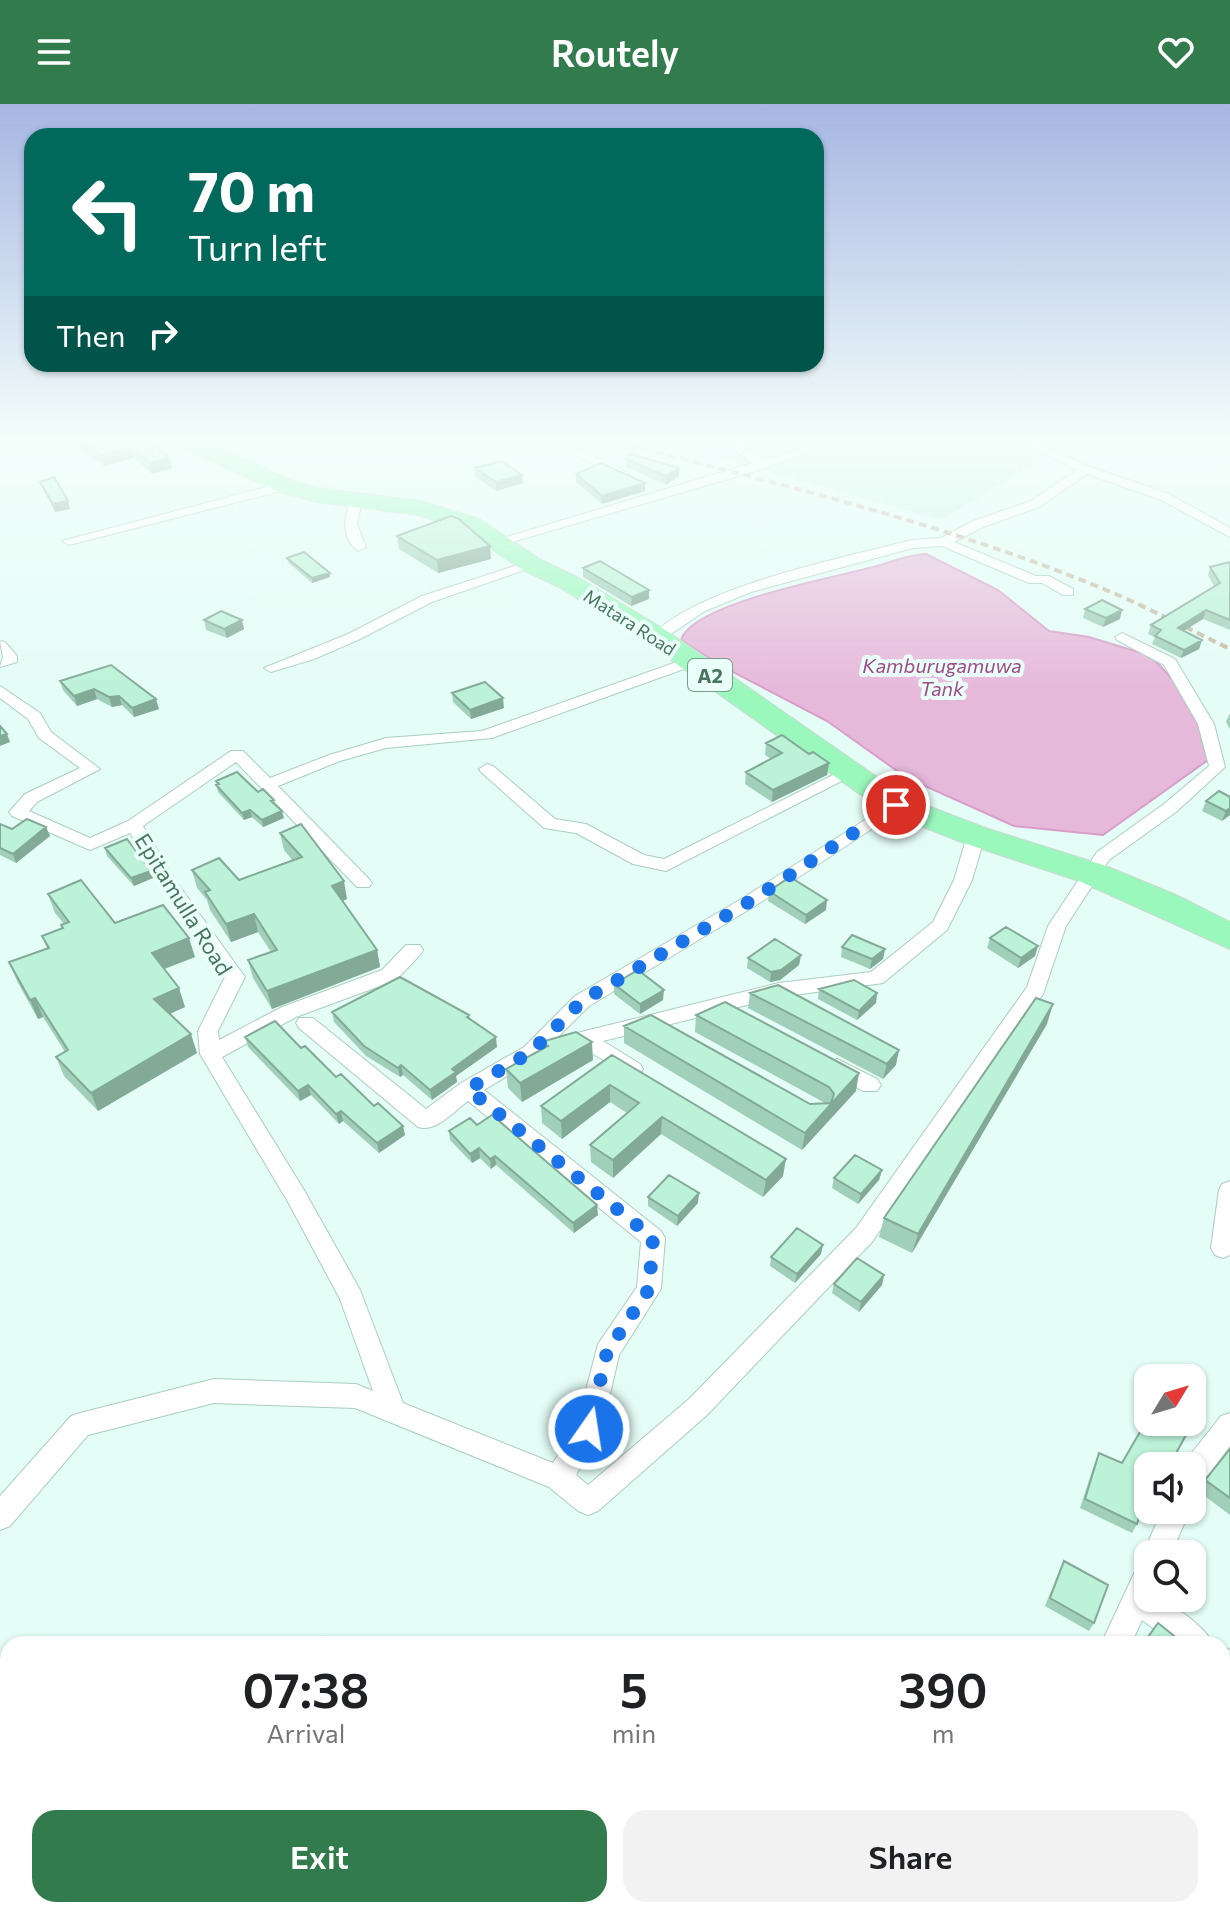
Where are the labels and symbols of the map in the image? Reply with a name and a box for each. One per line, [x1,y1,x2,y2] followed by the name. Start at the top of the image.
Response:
[580,584,680,660] street label: Matara Road
[862,653,1022,700] water label: Kamburugamuwa Tank
[688,659,732,691] road number: A2
[862,771,930,839] pin
[130,828,238,980] street label: Epitamulla Road
[1134,1364,1206,1436] north arrow
[547,1387,631,1471] position arrow

